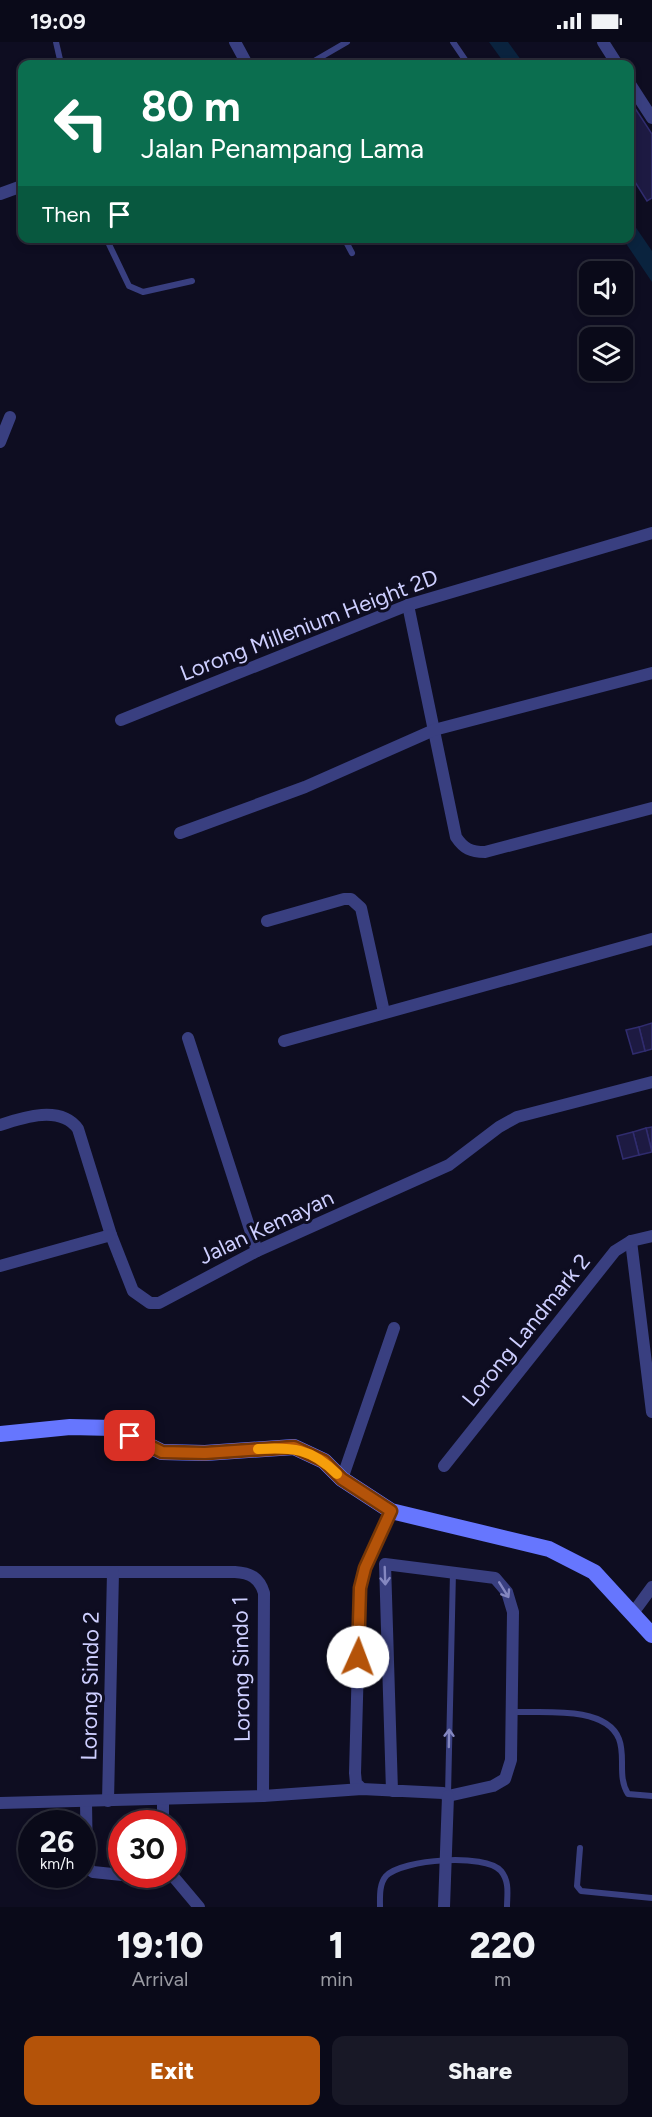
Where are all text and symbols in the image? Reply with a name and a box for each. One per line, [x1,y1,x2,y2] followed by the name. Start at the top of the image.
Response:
[30,8,86,35] text: 19:09
[141,81,241,132] text: 80 m
[42,84,120,162] icon: left
[141,132,424,165] text: Jalan Penampang Lama
[103,198,136,231] icon: arrive
[42,201,91,228] text: Then
[579,261,633,381] map controls
[579,261,633,315] button: sound
[579,327,633,381] button: layers
[176,563,442,687] street label: Lorong Millenium Height 2D
[194,1184,338,1270] street label: Jalan Kemayan
[456,1248,596,1412] street label: Lorong Landmark 2
[104,1410,155,1461] pin
[113,1419,146,1452] icon: arrive
[380,1565,391,1585] one-way arrow
[497,1582,510,1599] one-way arrow
[226,1596,256,1742] street label: Lorong Sindo 1
[75,1611,105,1761] street label: Lorong Sindo 2
[326,1625,390,1689] position arrow
[443,1728,455,1748] one-way arrow
[108,1810,186,1888] speed limit sign: 30
[40,1823,74,1860] text: 26
[40,1855,74,1873] text: km/h
[117,1924,204,1967] text: 19:10
[329,1924,344,1967] text: 1
[470,1924,535,1967] text: 220
[132,1967,188,1991] text: Arrival
[320,1967,353,1991] text: min
[494,1967,511,1991] text: m
[24,2036,320,2105] button: Exit
[332,2036,628,2105] button: Share

